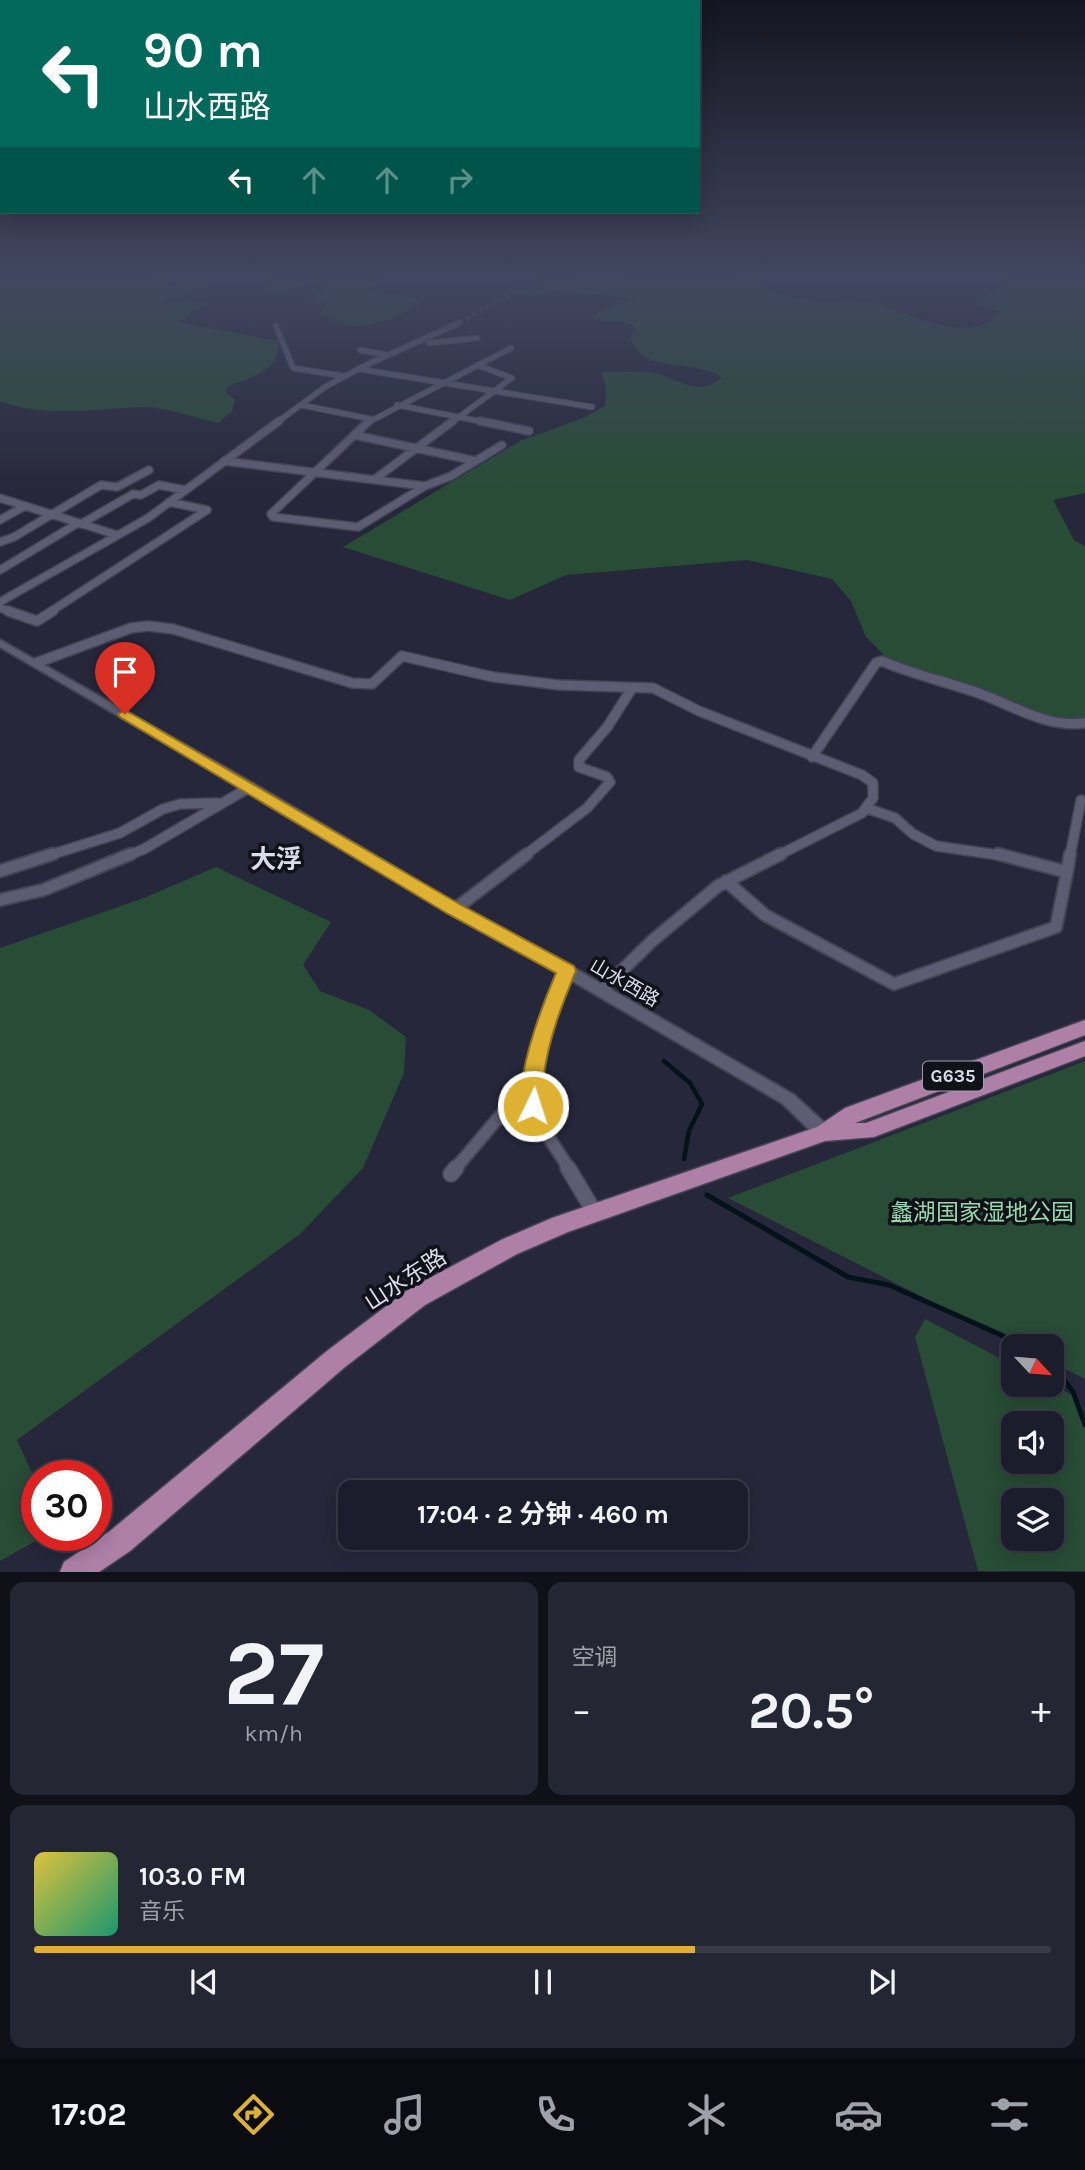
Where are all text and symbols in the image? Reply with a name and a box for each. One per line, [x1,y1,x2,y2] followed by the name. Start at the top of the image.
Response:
[143,22,263,79] text: 90 m
[28,28,119,119] icon: left
[143,89,271,126] text: 山水西路
[222,161,260,199] icon: left
[295,161,333,199] icon: ahead
[368,161,406,199] icon: ahead
[441,161,479,199] icon: right
[95,642,155,714] pin
[106,653,144,691] icon: arrive
[250,844,302,875] district label: 大浮
[586,954,663,1011] street label: 山水西路
[923,1062,983,1091] road number: G635
[496,1069,570,1143] position arrow
[890,1199,1074,1226] park label: 蠡湖国家湿地公园
[359,1243,451,1316] street label: 山水东路
[1001,1334,1064,1396] north arrow
[1001,1334,1064,1551] map controls
[1001,1411,1064,1474] button: sound
[21,1460,112,1551] speed limit sign: 30
[1001,1488,1064,1551] button: layers
[417,1499,669,1530] text: 17:04 · 2 分钟 · 460 m
[224,1621,324,1727] text: 27
[572,1644,618,1671] text: 空调
[748,1680,874,1741] text: 20.5°
[572,1688,591,1733] text: −
[1031,1688,1051,1733] text: +
[245,1720,303,1747] text: km/h
[139,1861,246,1892] text: 103.0 FM
[139,1898,185,1925] text: 音乐
[185,1963,223,2001] icon: previous
[524,1963,562,2001] icon: pause
[863,1963,901,2001] icon: next
[229,2090,278,2139] icon: directions
[380,2090,429,2139] icon: music
[531,2090,580,2139] icon: phone
[682,2090,731,2139] icon: climate
[834,2090,883,2139] icon: car
[985,2090,1034,2139] icon: filters
[51,2096,127,2133] text: 17:02

